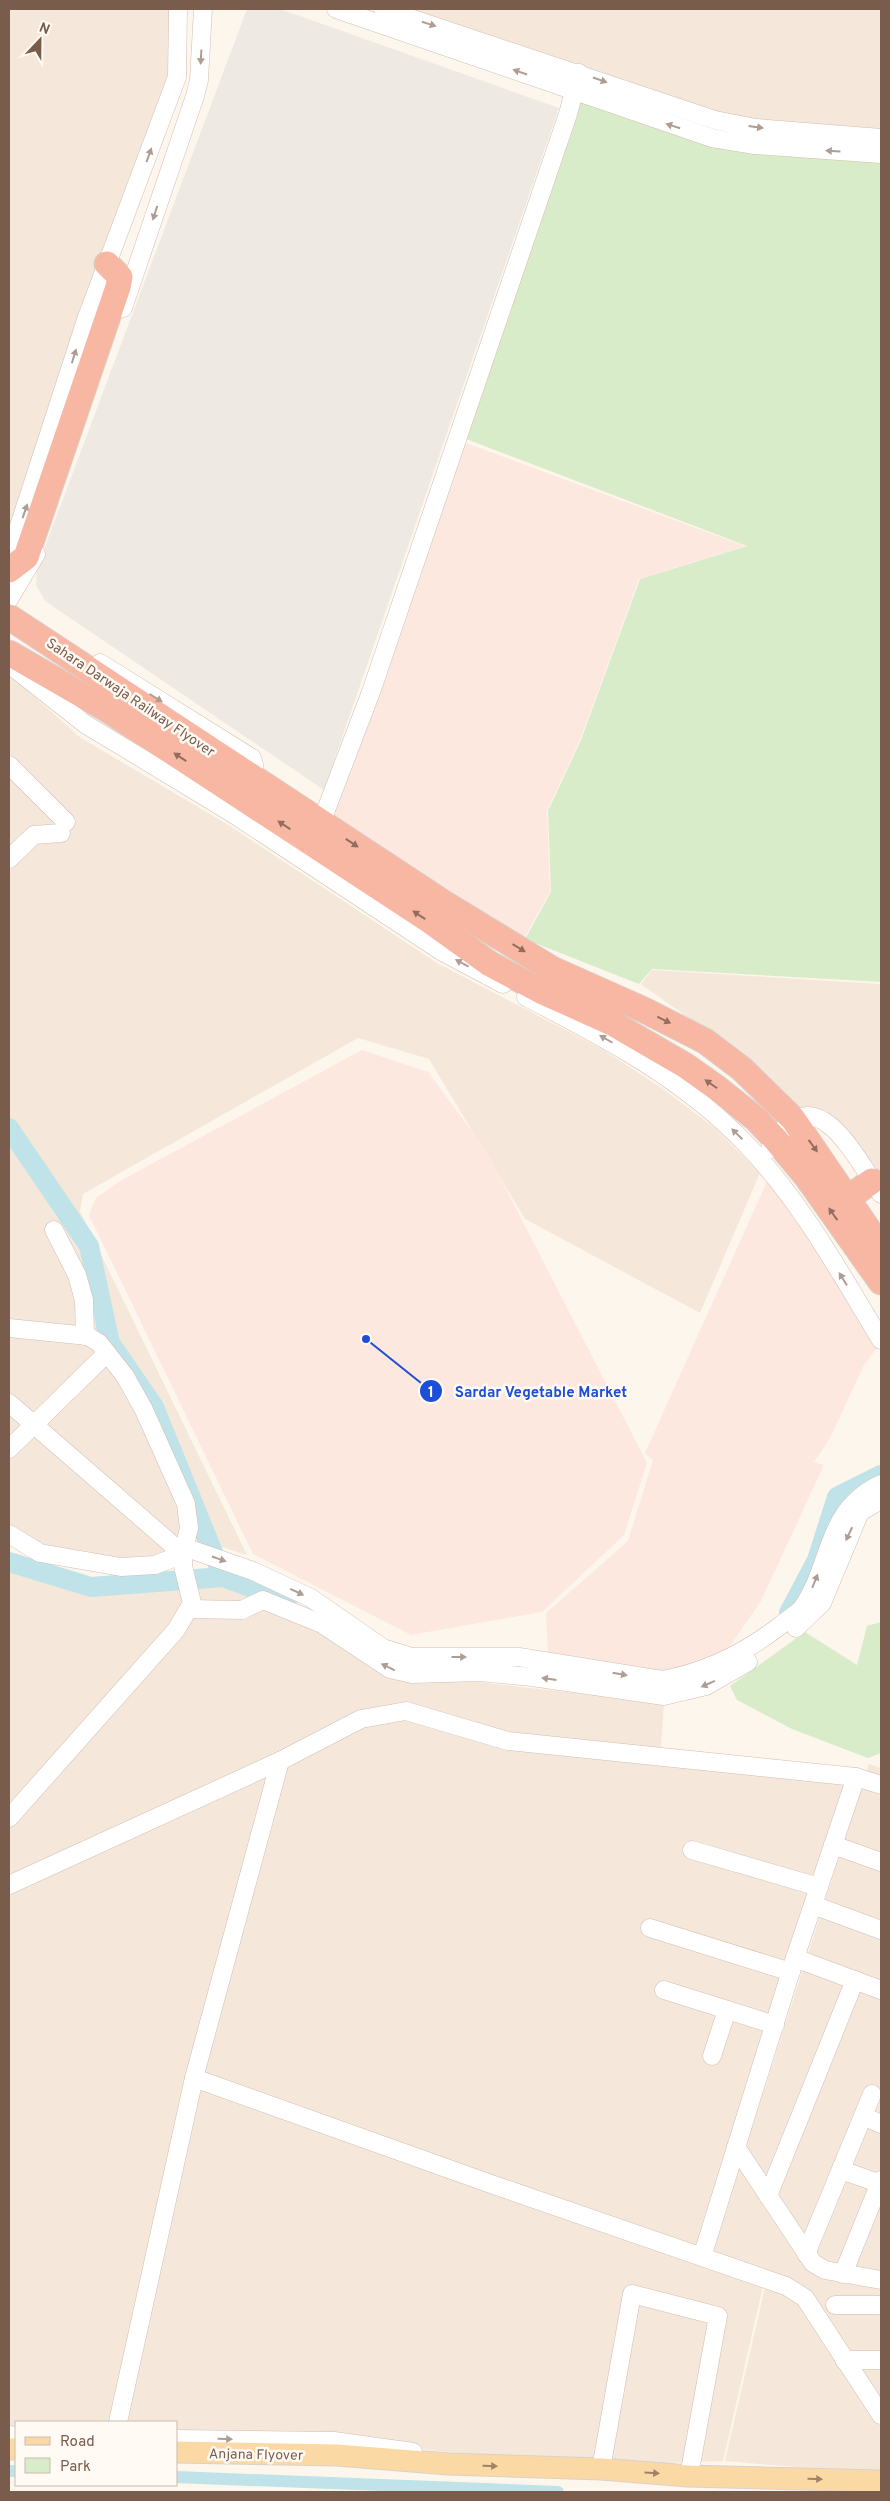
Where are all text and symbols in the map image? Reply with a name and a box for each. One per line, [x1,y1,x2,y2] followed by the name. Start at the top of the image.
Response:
[15,15,65,65] north arrow
[36,20,52,39] text: N
[422,21,437,28] one-way arrow
[196,50,204,66] one-way arrow
[512,67,527,75] one-way arrow
[593,77,608,85] one-way arrow
[665,121,680,129] one-way arrow
[748,124,764,132] one-way arrow
[824,146,840,154] one-way arrow
[145,147,153,162] one-way arrow
[151,205,159,220] one-way arrow
[71,349,79,364] one-way arrow
[21,503,29,518] one-way arrow
[43,635,218,761] street label: Sahara Darwaja Railway Flyover
[150,693,163,702] one-way arrow
[173,752,187,762] one-way arrow
[277,820,291,830] one-way arrow
[345,838,358,848] one-way arrow
[413,910,426,919] one-way arrow
[512,944,525,953] one-way arrow
[455,959,469,967] one-way arrow
[657,1016,671,1024] one-way arrow
[599,1034,612,1043] one-way arrow
[704,1079,717,1089] one-way arrow
[731,1129,743,1141] one-way arrow
[808,1139,818,1153] one-way arrow
[828,1207,838,1221] one-way arrow
[839,1272,848,1285] one-way arrow
[419,1376,637,1406] callout: Sardar Vegetable Market
[428,1384,434,1403] text: 1
[455,1384,627,1403] text: Sardar Vegetable Market
[845,1527,853,1541] one-way arrow
[212,1555,227,1563] one-way arrow
[811,1573,819,1588] one-way arrow
[290,1588,304,1596] one-way arrow
[451,1653,467,1661] one-way arrow
[381,1662,395,1670] one-way arrow
[612,1671,628,1679] one-way arrow
[540,1675,556,1683] one-way arrow
[701,1680,715,1688] one-way arrow
[15,2421,178,2486] legend
[60,2433,95,2452] text: Road
[217,2436,233,2444] one-way arrow
[209,2446,304,2465] street label: Anjana Flyover
[60,2458,91,2477] text: Park
[482,2462,498,2470] one-way arrow
[645,2470,661,2478] one-way arrow
[807,2476,823,2484] one-way arrow

